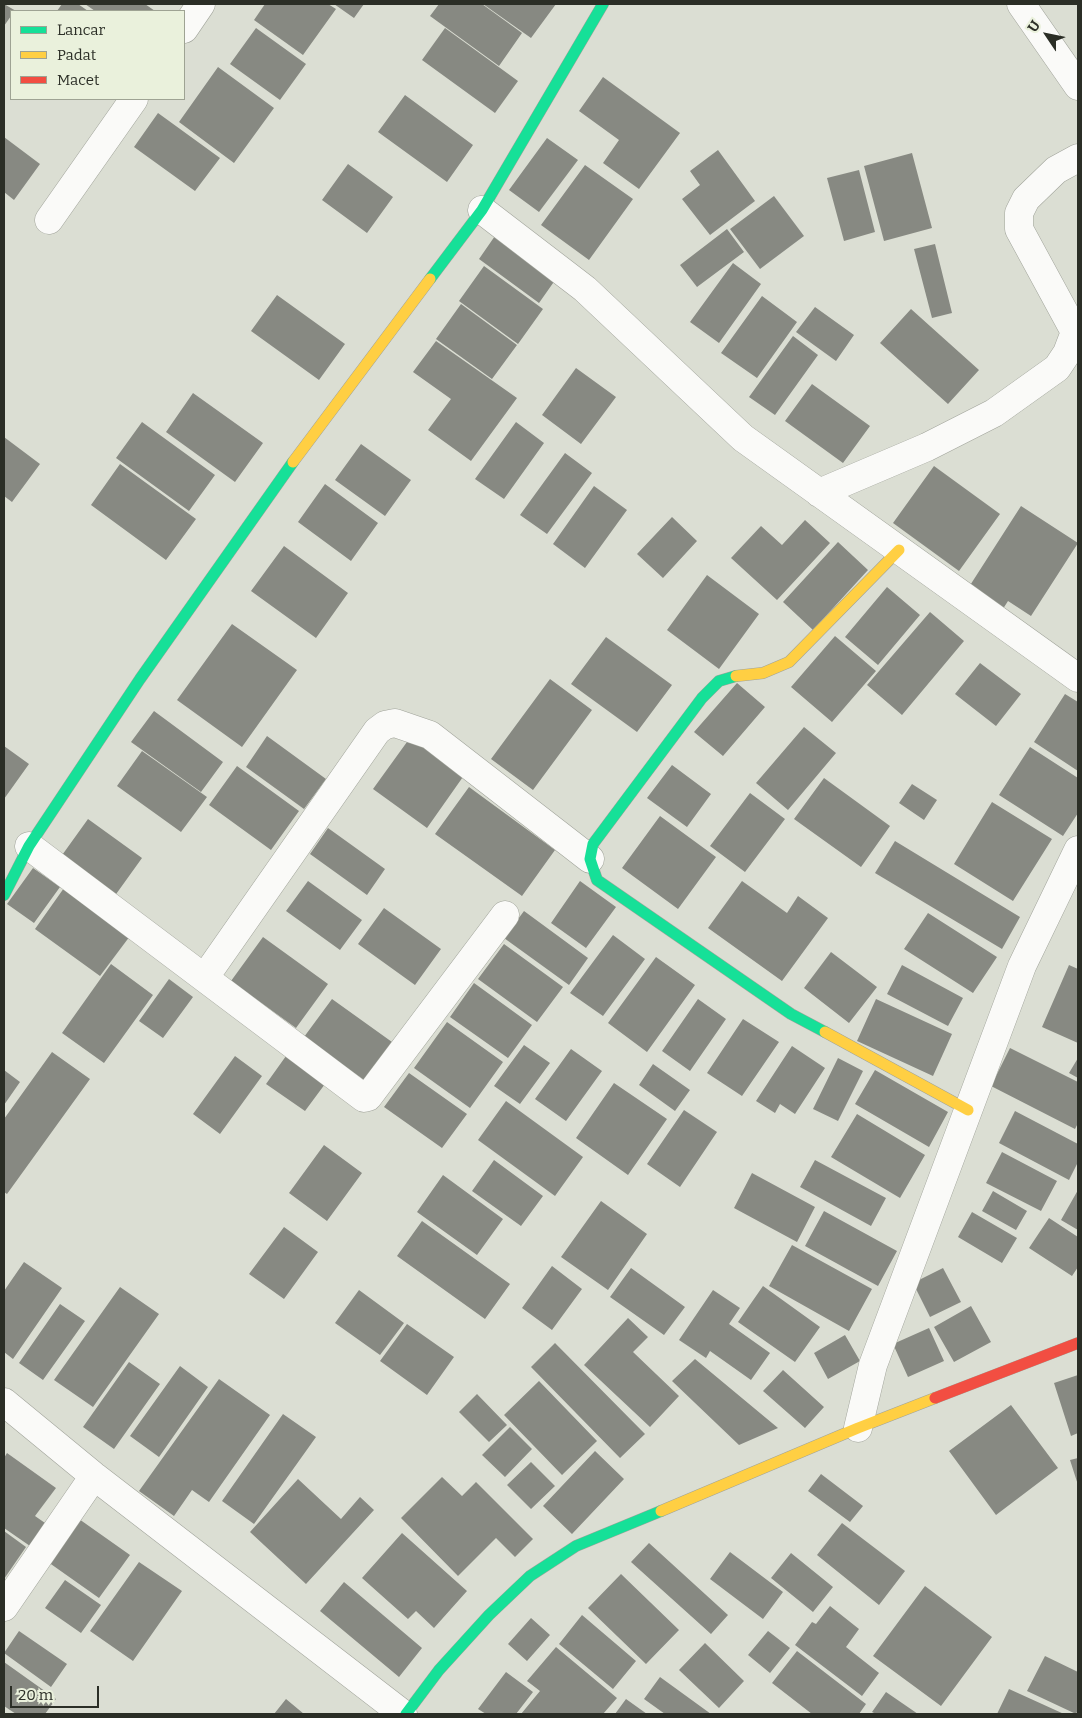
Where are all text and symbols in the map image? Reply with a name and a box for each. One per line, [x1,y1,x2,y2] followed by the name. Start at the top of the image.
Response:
[10,10,185,100] legend
[1022,10,1072,60] north arrow
[1024,17,1044,35] text: U
[57,21,105,39] text: Lancar
[57,46,96,64] text: Padat
[57,71,99,89] text: Macet
[12,1676,101,1708] scale bar
[18,1686,53,1704] text: 20 m

